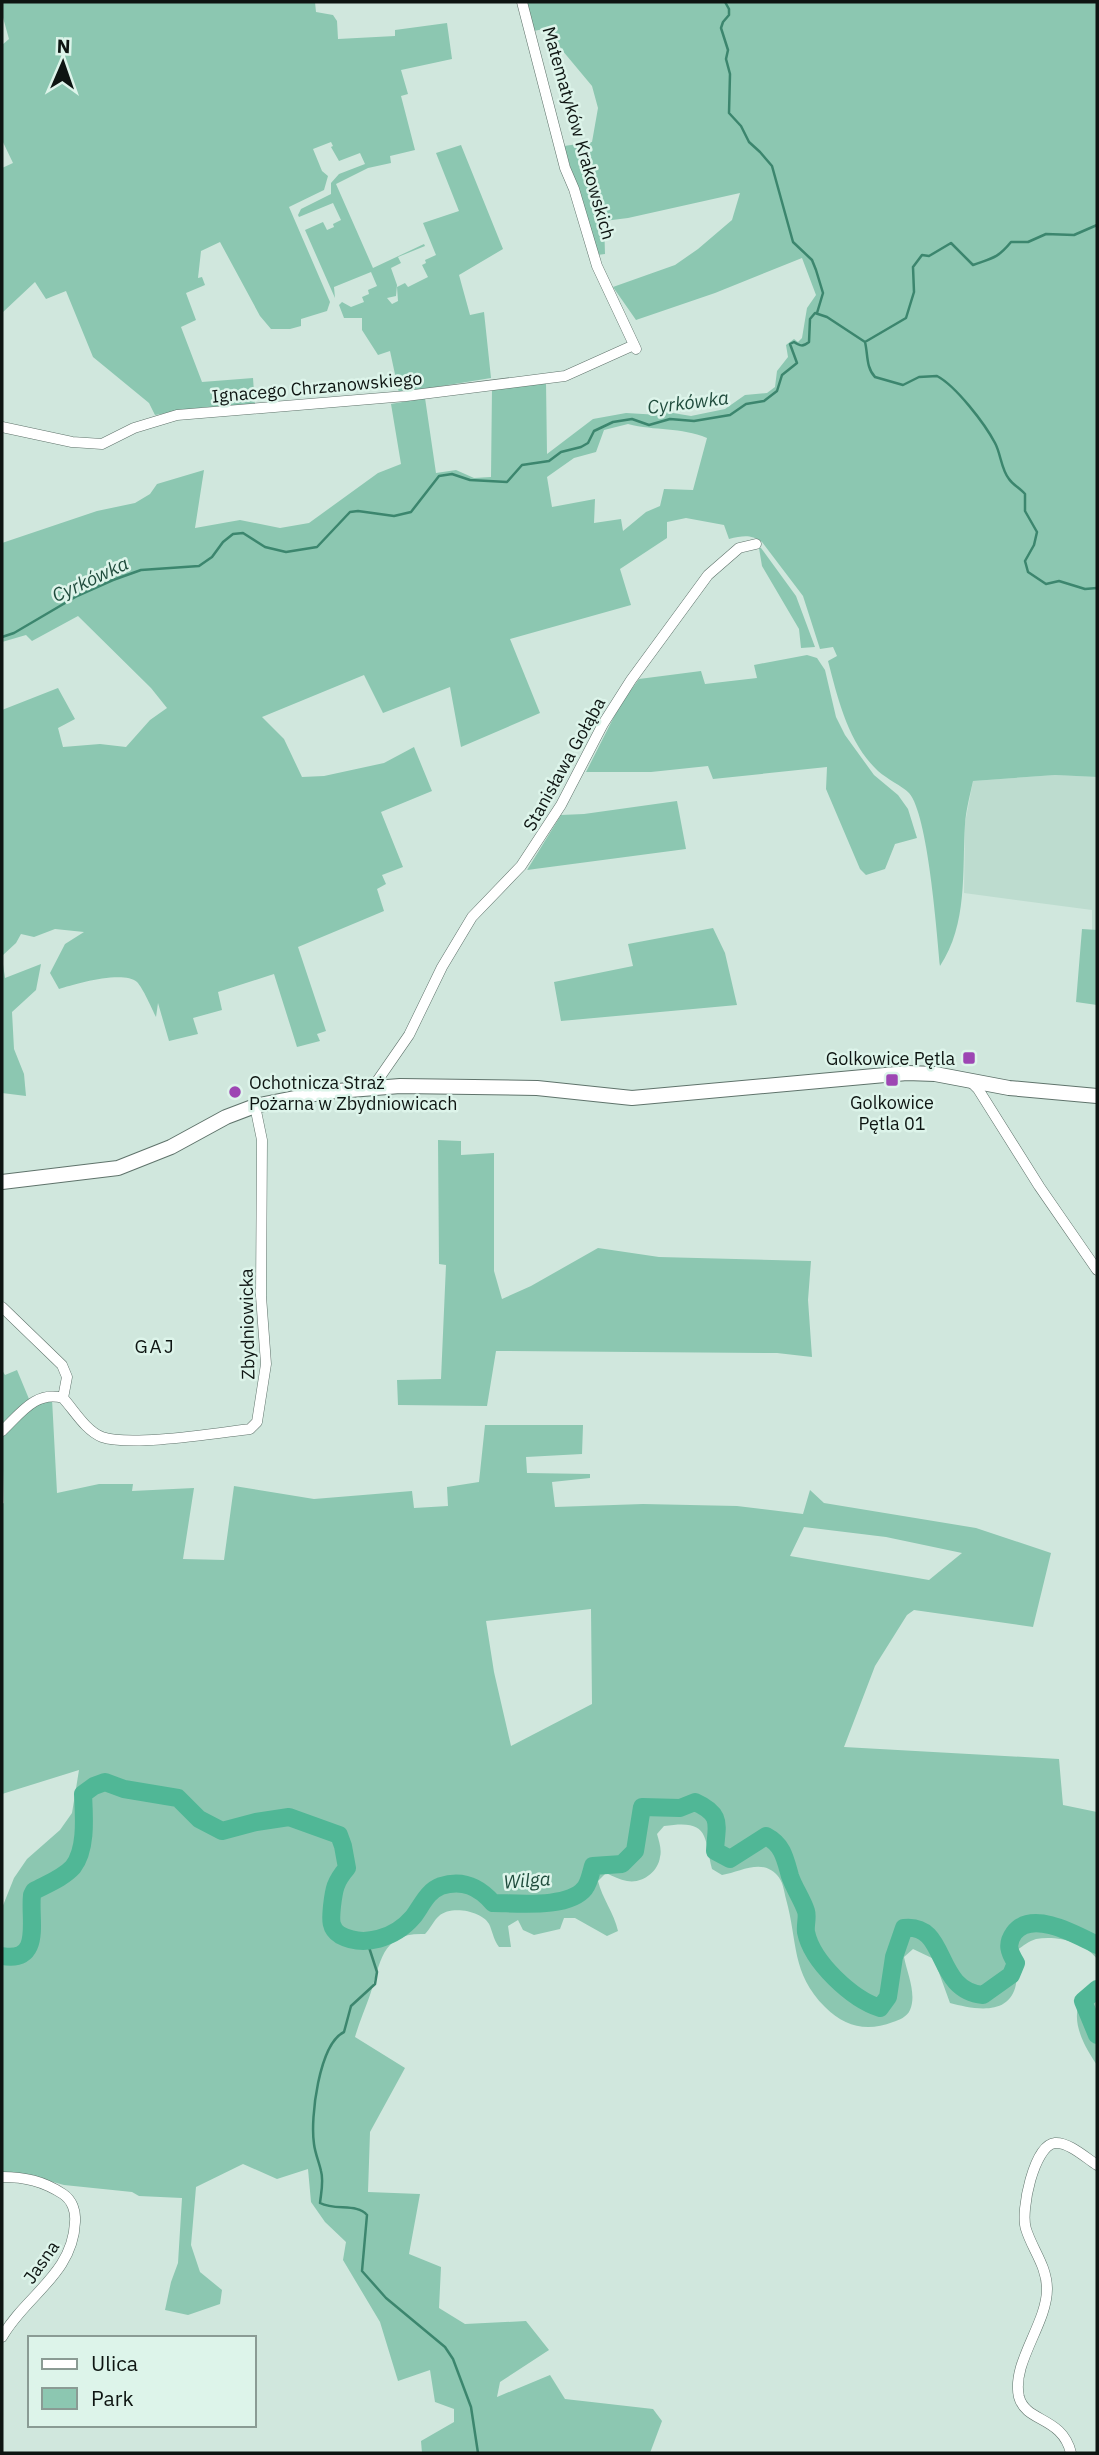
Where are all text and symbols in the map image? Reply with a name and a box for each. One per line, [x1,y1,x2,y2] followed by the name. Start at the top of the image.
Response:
[538,24,620,242] street label: Matematyków Krakowskich
[28,28,98,98] north arrow
[56,34,71,58] text: N
[211,366,423,408] street label: Ignacego Chrzanowskiego
[646,385,730,419] water label: Cyrkówka
[48,551,132,607] water label: Cyrkówka
[518,693,610,835] street label: Stanisława Gołąba
[826,1047,955,1070] place label: Golkowice Pętla
[961,1050,977,1066] marker: Golkowice Pętla
[249,1071,457,1115] place label: Ochotnicza Straż Pożarna w Zbydniowicach
[884,1072,900,1088] marker: Golkowice Pętla 01
[227,1084,243,1100] marker: Ochotnicza Straż Pożarna w Zbydniowicach
[850,1091,934,1135] place label: Golkowice Pętla 01
[235,1268,259,1380] street label: Zbydniowicka
[134,1334,176,1358] district label: GAJ
[503,1866,551,1894] water label: Wilga
[18,2236,64,2288] street label: Jasna
[28,2336,256,2427] legend
[91,2349,138,2377] text: Ulica
[91,2384,134,2412] text: Park

